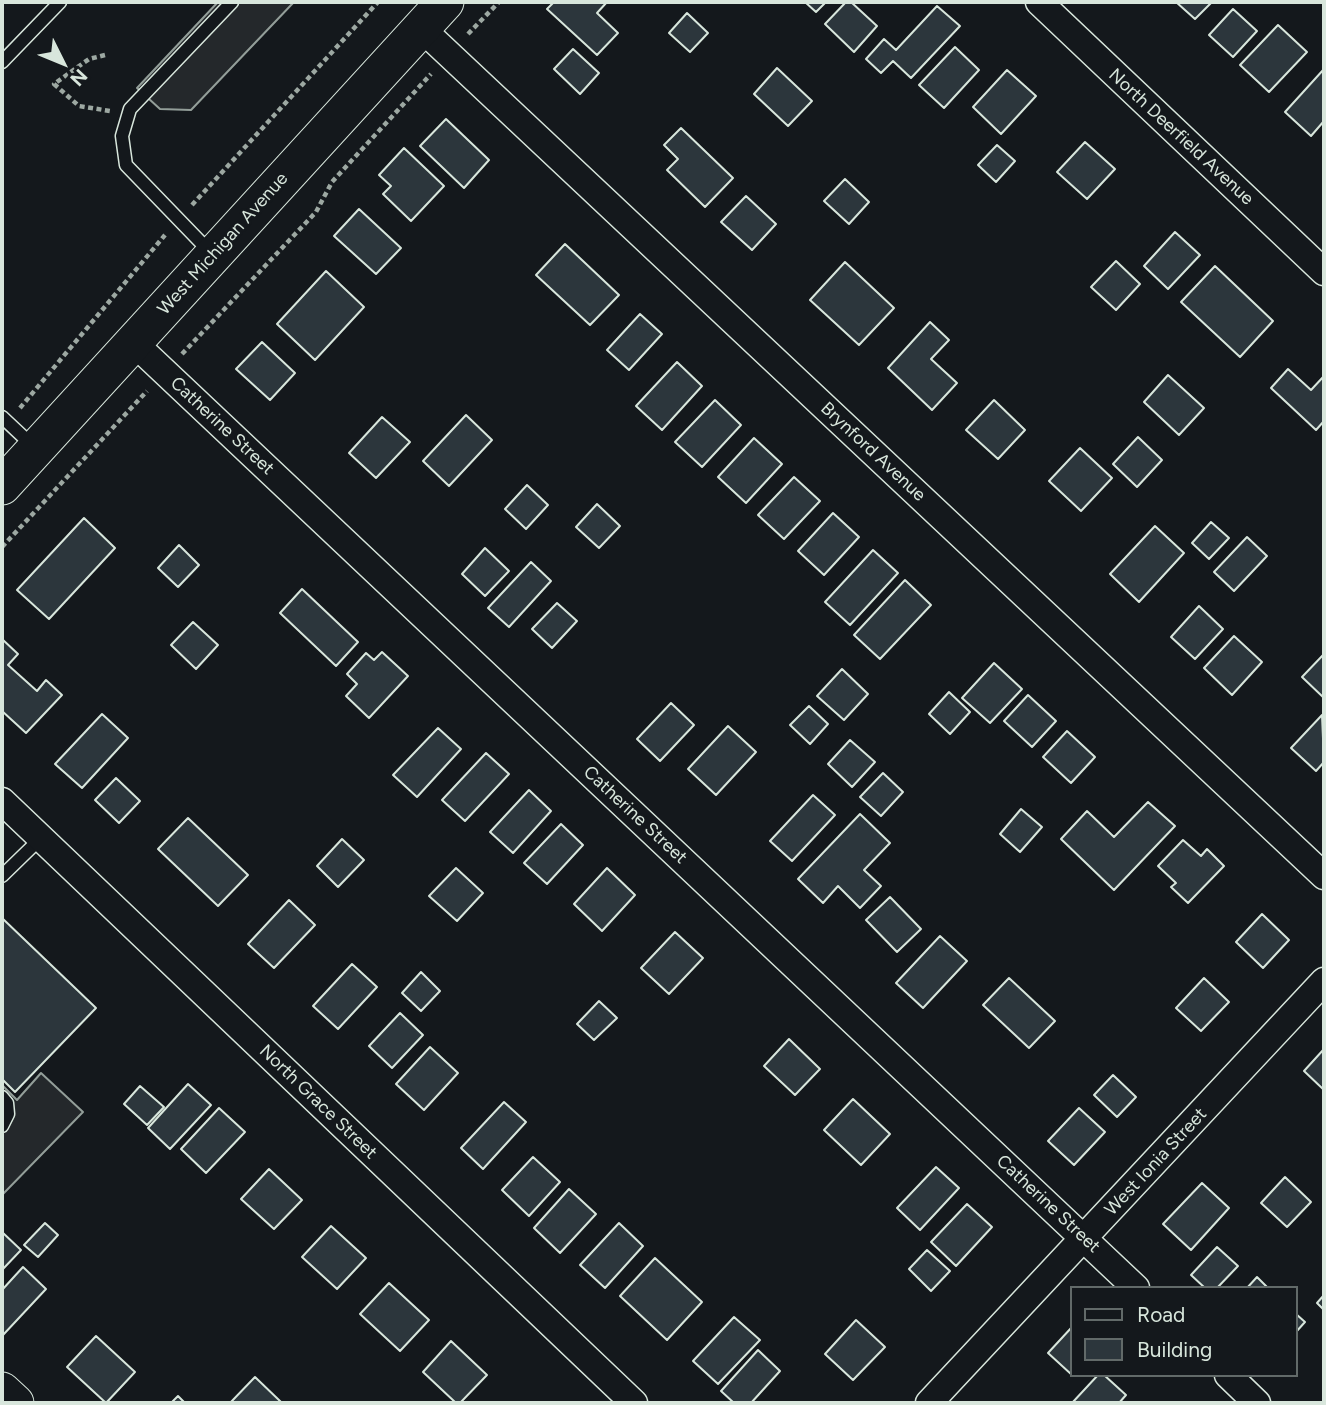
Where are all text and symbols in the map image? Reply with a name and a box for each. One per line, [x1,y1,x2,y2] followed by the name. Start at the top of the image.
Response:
[28,28,98,98] north arrow
[65,64,92,91] text: N
[1104,64,1258,210] street label: North Deerfield Avenue
[153,168,293,320] street label: West Michigan Avenue
[166,372,278,480] street label: Catherine Street
[816,398,930,506] street label: Brynford Avenue
[579,761,691,869] street label: Catherine Street
[255,1040,381,1164] street label: North Grace Street
[1101,1104,1211,1220] street label: West Ionia Street
[992,1150,1104,1258] street label: Catherine Street
[1070,1286,1298,1377] legend
[1137,1302,1185,1327] text: Road
[1137,1337,1212,1362] text: Building

